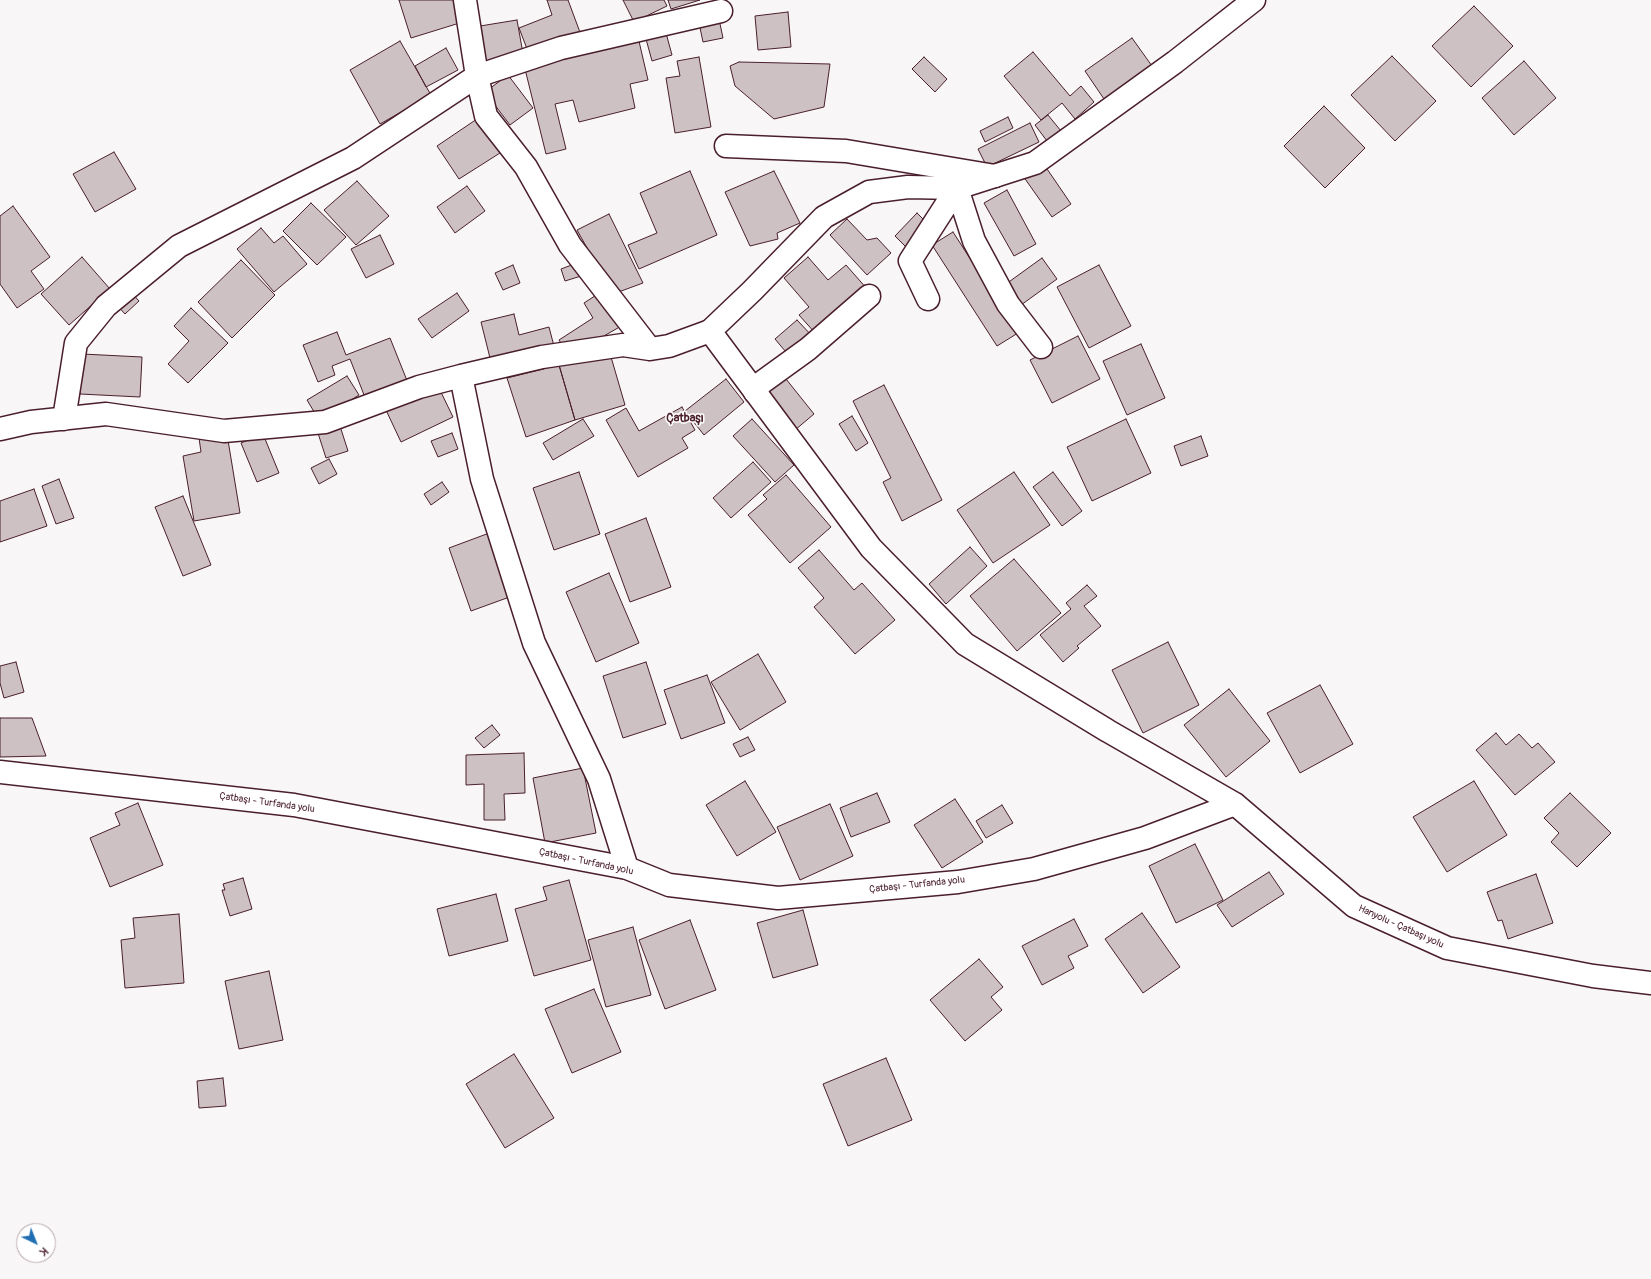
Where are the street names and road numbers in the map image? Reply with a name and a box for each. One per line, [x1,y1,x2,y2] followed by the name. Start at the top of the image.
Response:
[218,790,316,816] street label: Çatbaşı - Turfanda yolu
[538,846,634,878] street label: Çatbaşı - Turfanda yolu
[869,874,965,896] street label: Çatbaşı - Turfanda yolu
[1356,903,1446,951] street label: Hanyolu - Çatbaşı yolu

